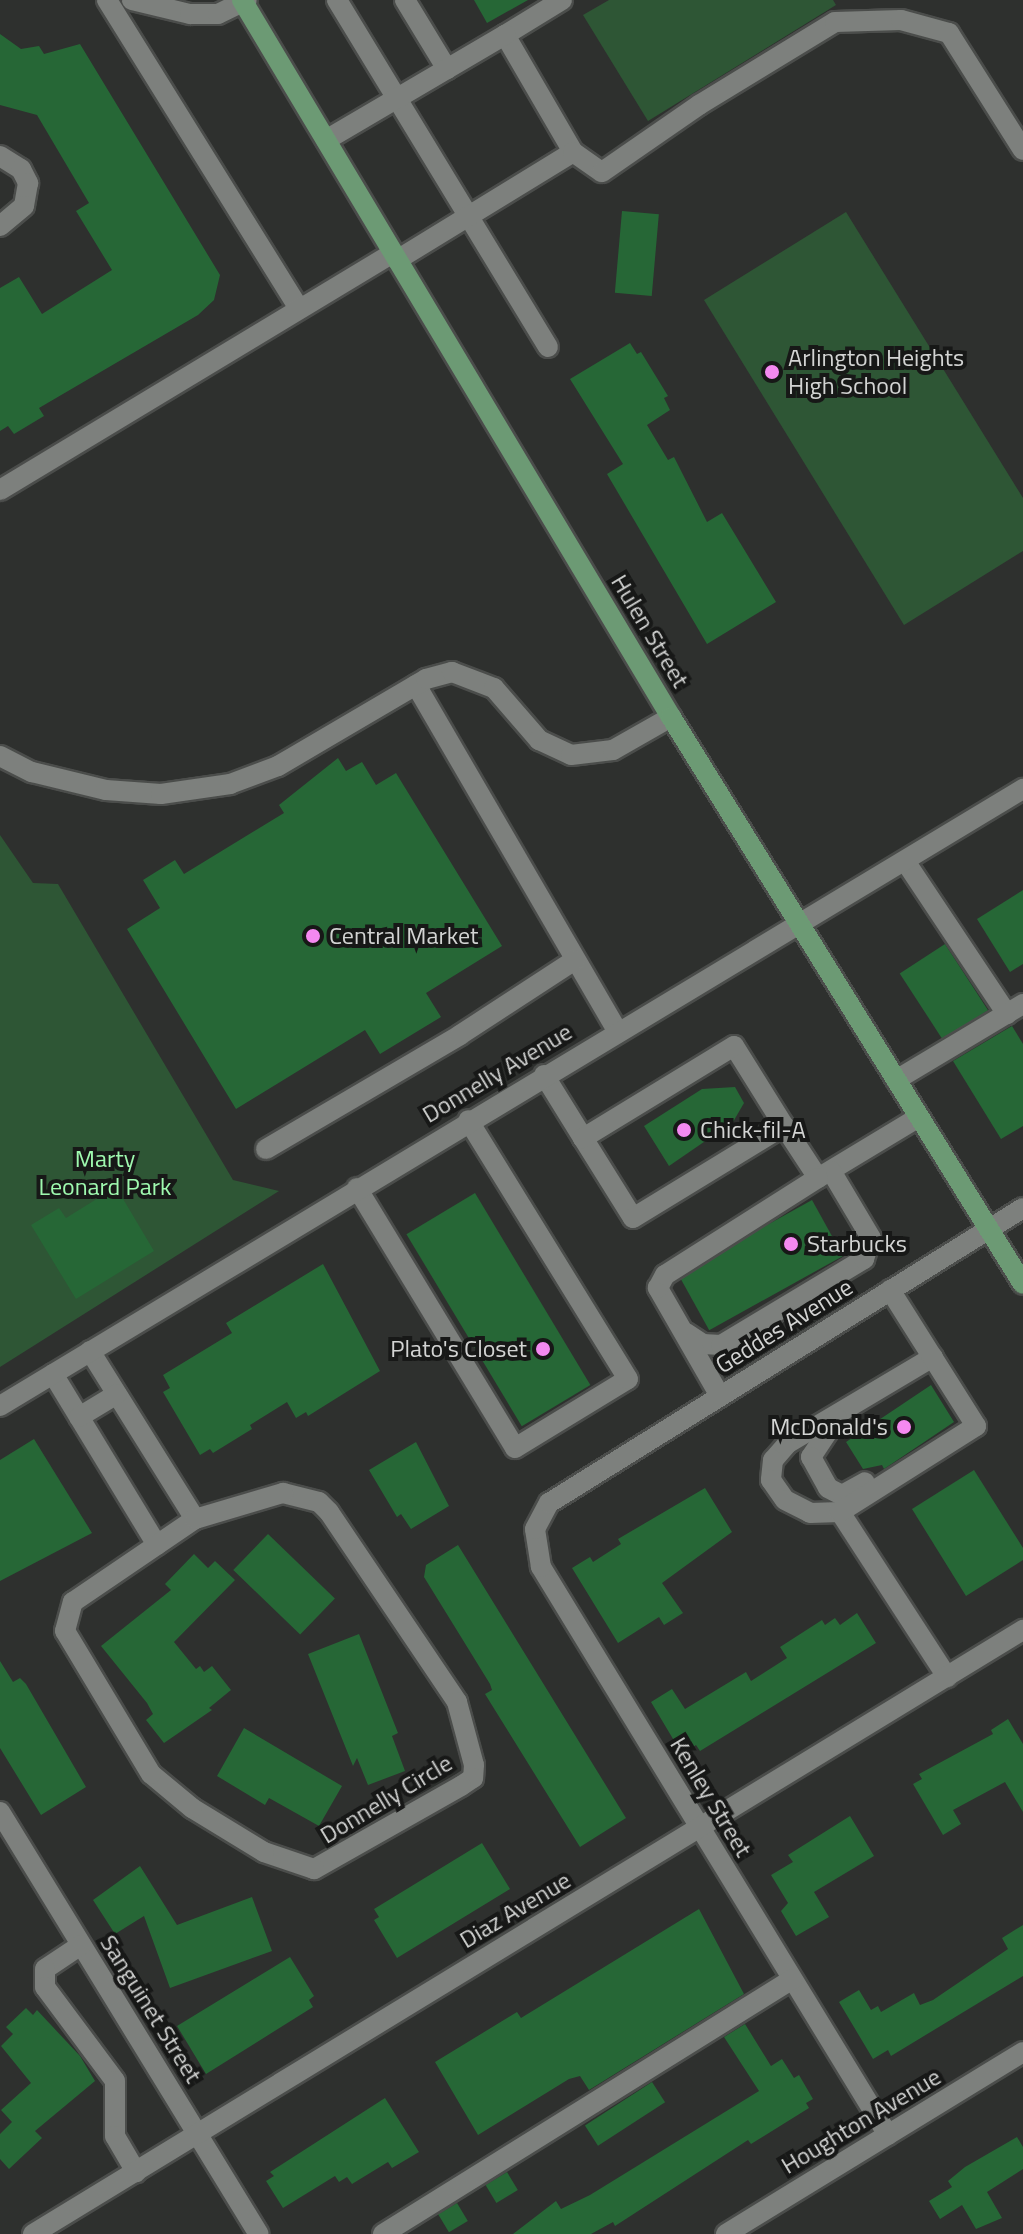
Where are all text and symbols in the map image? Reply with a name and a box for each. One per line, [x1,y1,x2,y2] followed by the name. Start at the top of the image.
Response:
[788,344,964,400] place label: Arlington Heights High School
[763,363,781,381] marker: Arlington Heights High School
[605,569,695,693] street label: Hulen Street
[329,922,478,950] place label: Central Market
[304,927,322,945] marker: Central Market
[417,1017,577,1129] street label: Donnelly Avenue
[700,1116,806,1144] place label: Chick-fil-A
[675,1121,693,1139] marker: Chick-fil-A
[39,1145,171,1201] park label: Marty Leonard Park
[807,1230,907,1258] place label: Starbucks
[782,1235,800,1253] marker: Starbucks
[710,1272,858,1380] street label: Geddes Avenue
[390,1335,527,1363] place label: Plato's Closet
[534,1340,552,1358] marker: Plato's Closet
[770,1413,888,1441] place label: McDonald's
[895,1418,913,1436] marker: McDonald's
[664,1732,758,1862] street label: Kenley Street
[315,1748,457,1850] street label: Donnelly Circle
[454,1866,576,1954] street label: Diaz Avenue
[94,1930,208,2088] street label: Sanguinet Street
[776,2062,946,2180] street label: Houghton Avenue

